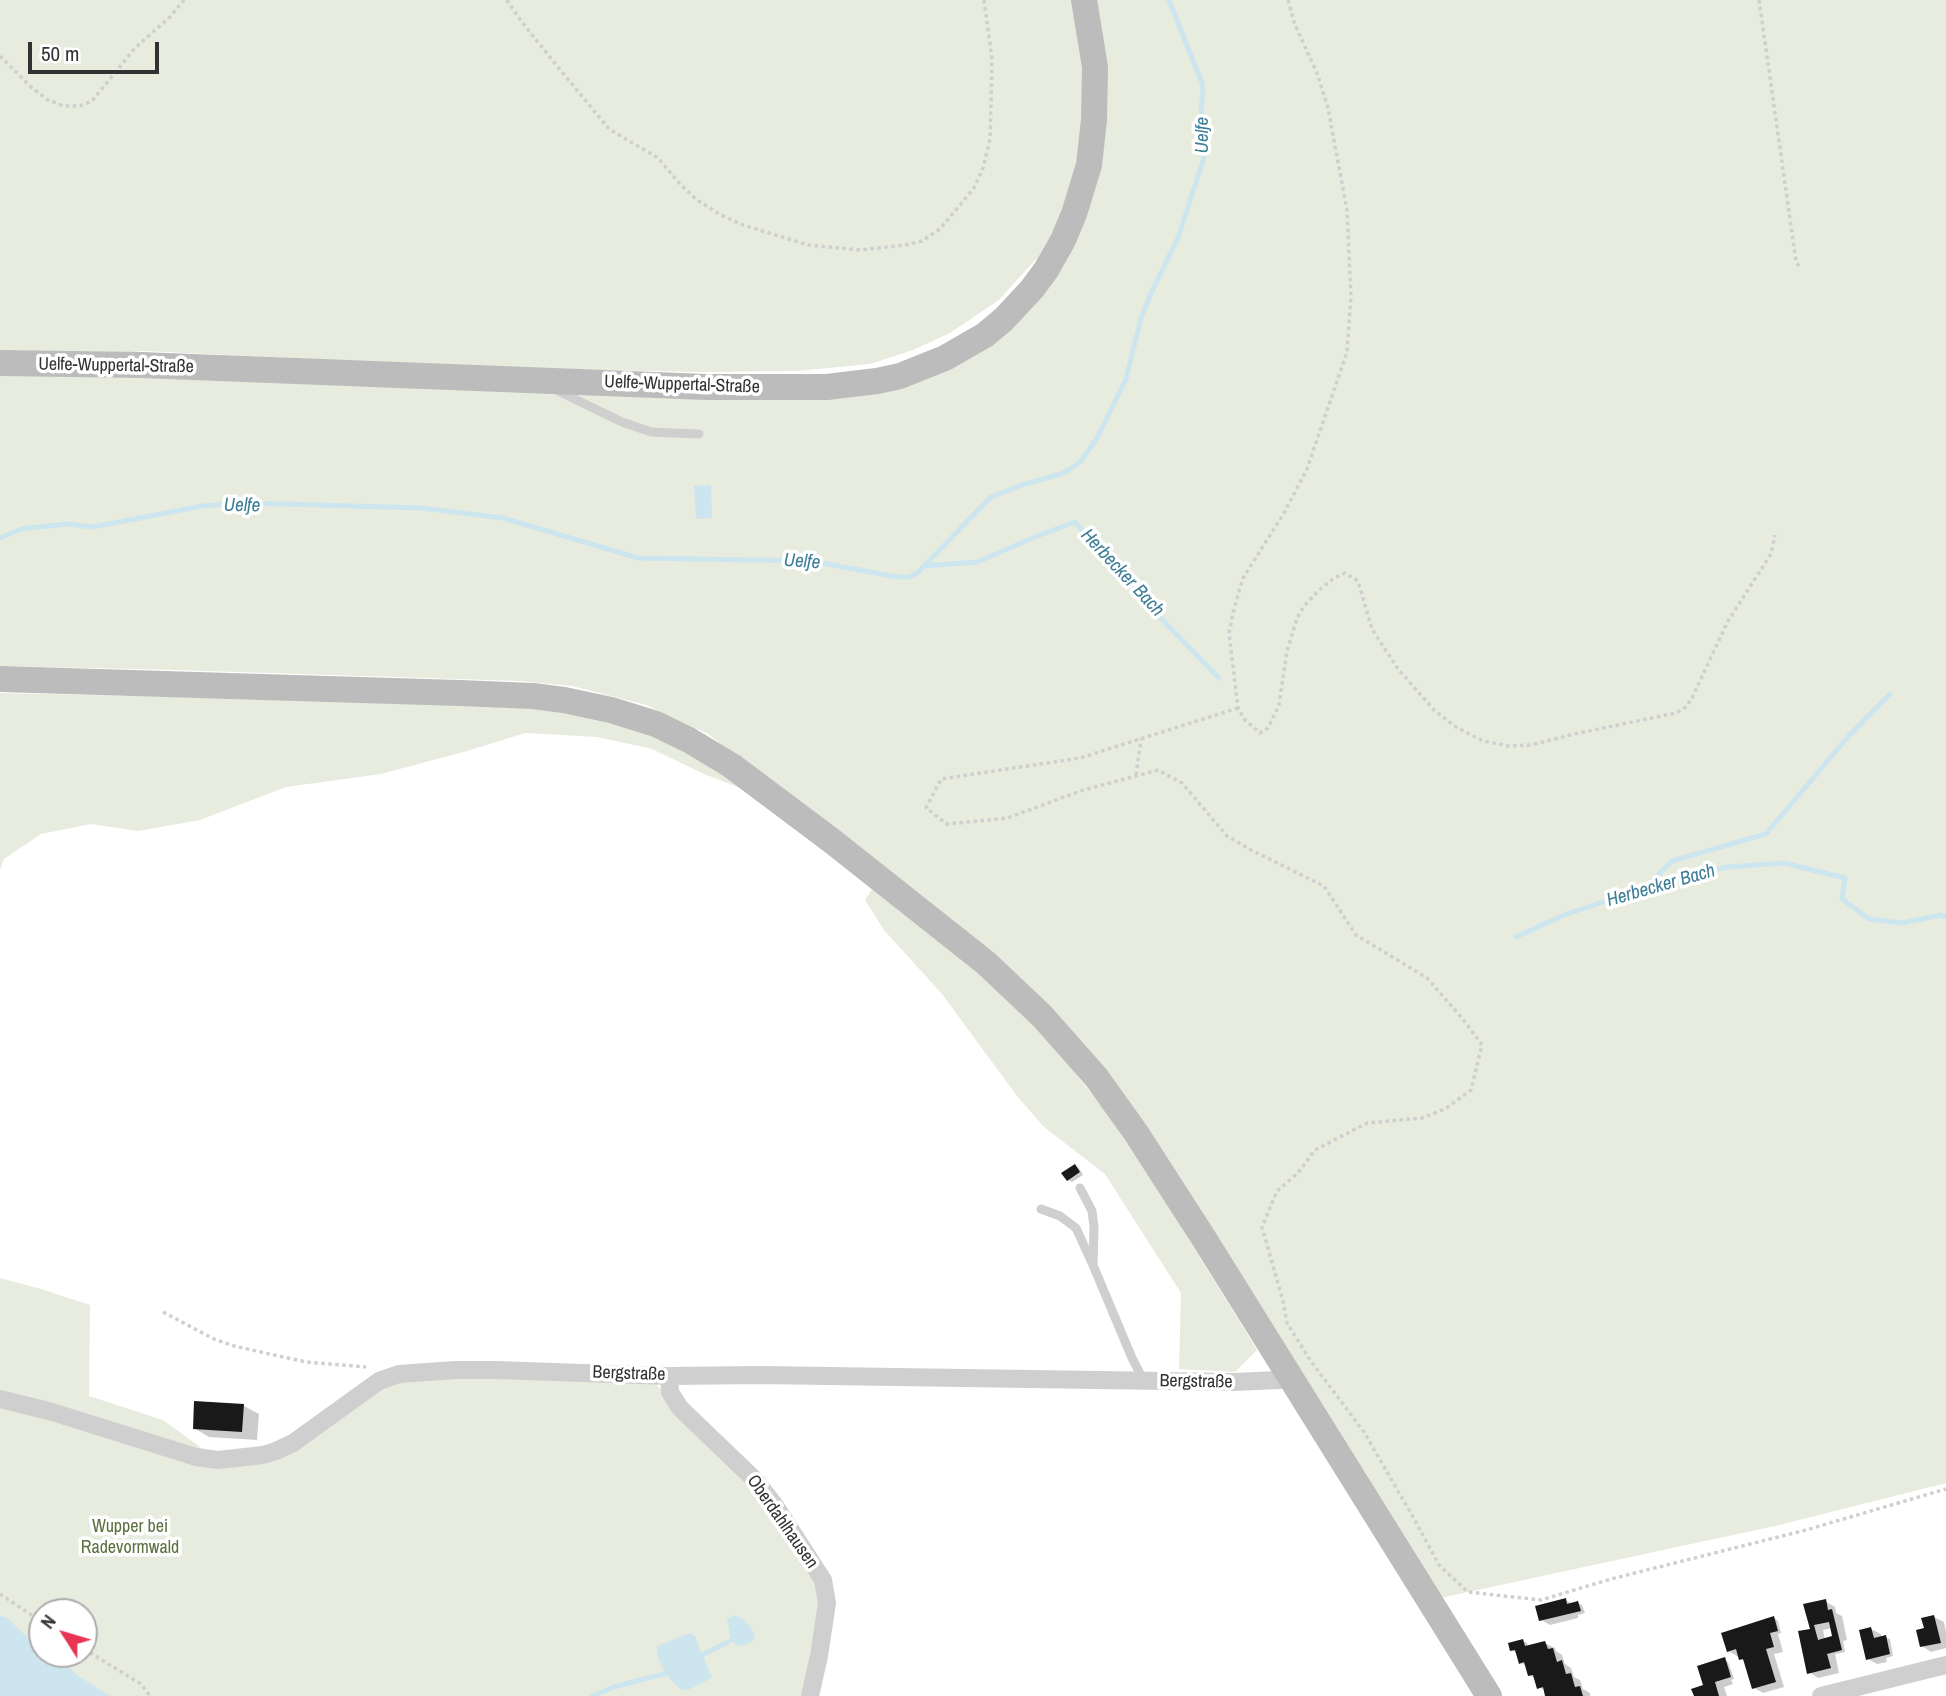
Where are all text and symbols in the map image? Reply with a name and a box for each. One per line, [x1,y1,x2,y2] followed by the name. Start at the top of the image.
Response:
[32,28,163,72] scale bar
[41,39,79,68] text: 50 m
[1192,117,1214,153] water label: Uelfe
[38,354,194,378] street label: Uelfe-Wuppertal-Straße
[604,371,760,399] street label: Uelfe-Wuppertal-Straße
[224,494,260,518] water label: Uelfe
[1076,524,1168,622] water label: Herbecker Bach
[783,549,821,575] water label: Uelfe
[1604,860,1718,912] water label: Herbecker Bach
[592,1362,666,1386] street label: Bergstraße
[1159,1371,1233,1393] street label: Bergstraße
[742,1471,822,1573] street label: Oberdahlhausen
[81,1516,179,1558] park label: Wupper bei Radevormwald
[28,1598,98,1668] north arrow
[34,1609,62,1634] text: N

